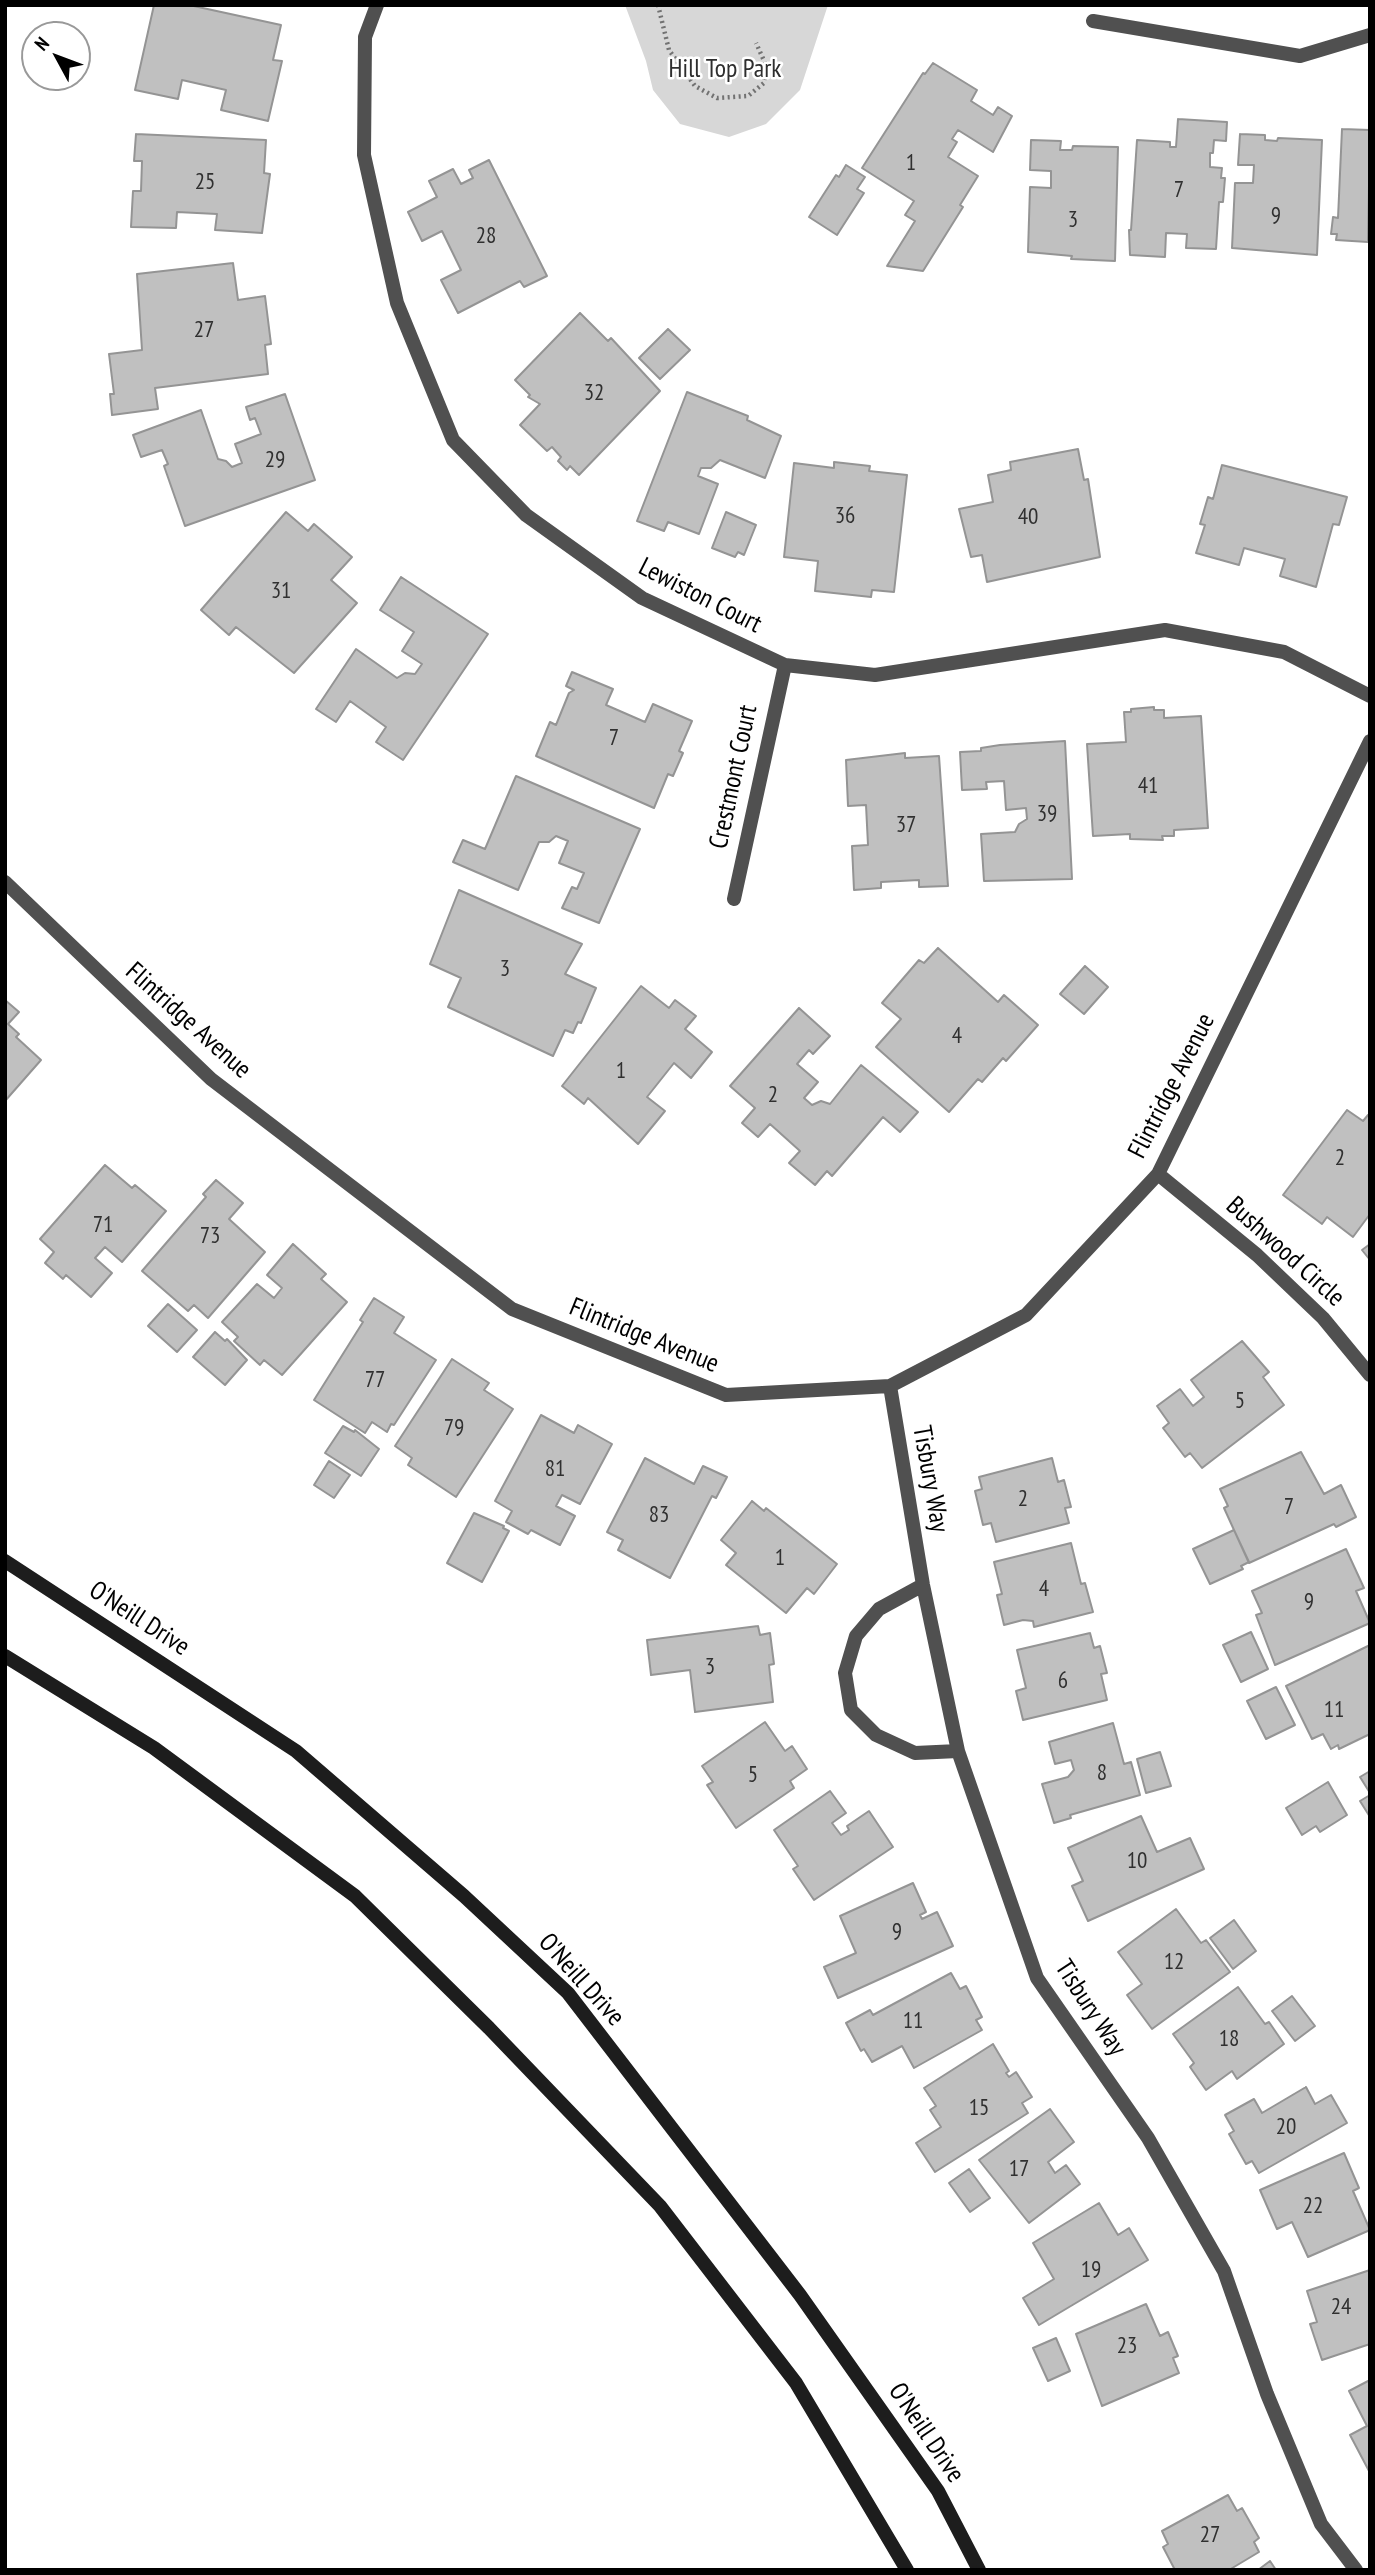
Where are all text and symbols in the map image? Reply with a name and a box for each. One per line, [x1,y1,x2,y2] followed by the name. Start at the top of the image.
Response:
[21,21,91,91] north arrow
[29,32,54,55] text: N
[669,54,781,86] park label: Hill Top Park
[906,149,916,177] house number: 1
[195,168,215,196] house number: 25
[1174,176,1184,204] house number: 7
[1271,202,1281,230] house number: 9
[1068,206,1078,234] house number: 3
[476,222,496,250] house number: 28
[194,316,214,344] house number: 27
[584,379,604,407] house number: 32
[265,446,285,474] house number: 29
[835,502,855,530] house number: 36
[1018,503,1038,531] house number: 40
[633,552,767,640] street label: Lewiston Court
[271,577,291,605] house number: 31
[704,702,764,852] street label: Crestmont Court
[609,724,619,752] house number: 7
[1138,772,1158,800] house number: 41
[1037,800,1057,828] house number: 39
[896,811,916,839] house number: 37
[500,955,510,983] house number: 3
[119,956,257,1086] street label: Flintridge Avenue
[1122,1008,1222,1164] street label: Flintridge Avenue
[952,1022,962,1050] house number: 4
[616,1057,626,1085] house number: 1
[768,1081,778,1109] house number: 2
[1335,1144,1345,1172] house number: 2
[1219,1191,1351,1313] street label: Bushwood Circle
[93,1211,113,1239] house number: 71
[200,1222,220,1250] house number: 73
[565,1292,723,1380] street label: Flintridge Avenue
[365,1366,385,1394] house number: 77
[1235,1387,1245,1415] house number: 5
[444,1414,464,1442] house number: 79
[905,1423,955,1535] street label: Tisbury Way
[545,1455,565,1483] house number: 81
[1018,1485,1028,1513] house number: 2
[1284,1493,1294,1521] house number: 7
[649,1501,669,1529] house number: 83
[775,1544,785,1572] house number: 1
[83,1575,195,1663] street label: O'Neill Drive
[1039,1575,1049,1603] house number: 4
[1304,1588,1314,1616] house number: 9
[705,1653,715,1681] house number: 3
[1058,1667,1068,1695] house number: 6
[1324,1696,1344,1724] house number: 11
[1097,1759,1107,1787] house number: 8
[748,1761,758,1789] house number: 5
[1127,1847,1147,1875] house number: 10
[892,1918,902,1946] house number: 9
[531,1927,631,2033] street label: O'Neill Drive
[1164,1948,1184,1976] house number: 12
[1048,1954,1132,2062] street label: Tisbury Way
[903,2007,923,2035] house number: 11
[1219,2025,1239,2053] house number: 18
[969,2094,989,2122] house number: 15
[1276,2113,1296,2141] house number: 20
[1009,2155,1029,2183] house number: 17
[1303,2192,1323,2220] house number: 22
[1081,2256,1101,2284] house number: 19
[1331,2293,1351,2321] house number: 24
[1117,2332,1137,2360] house number: 23
[881,2377,971,2489] street label: O'Neill Drive
[1200,2521,1220,2549] house number: 27

